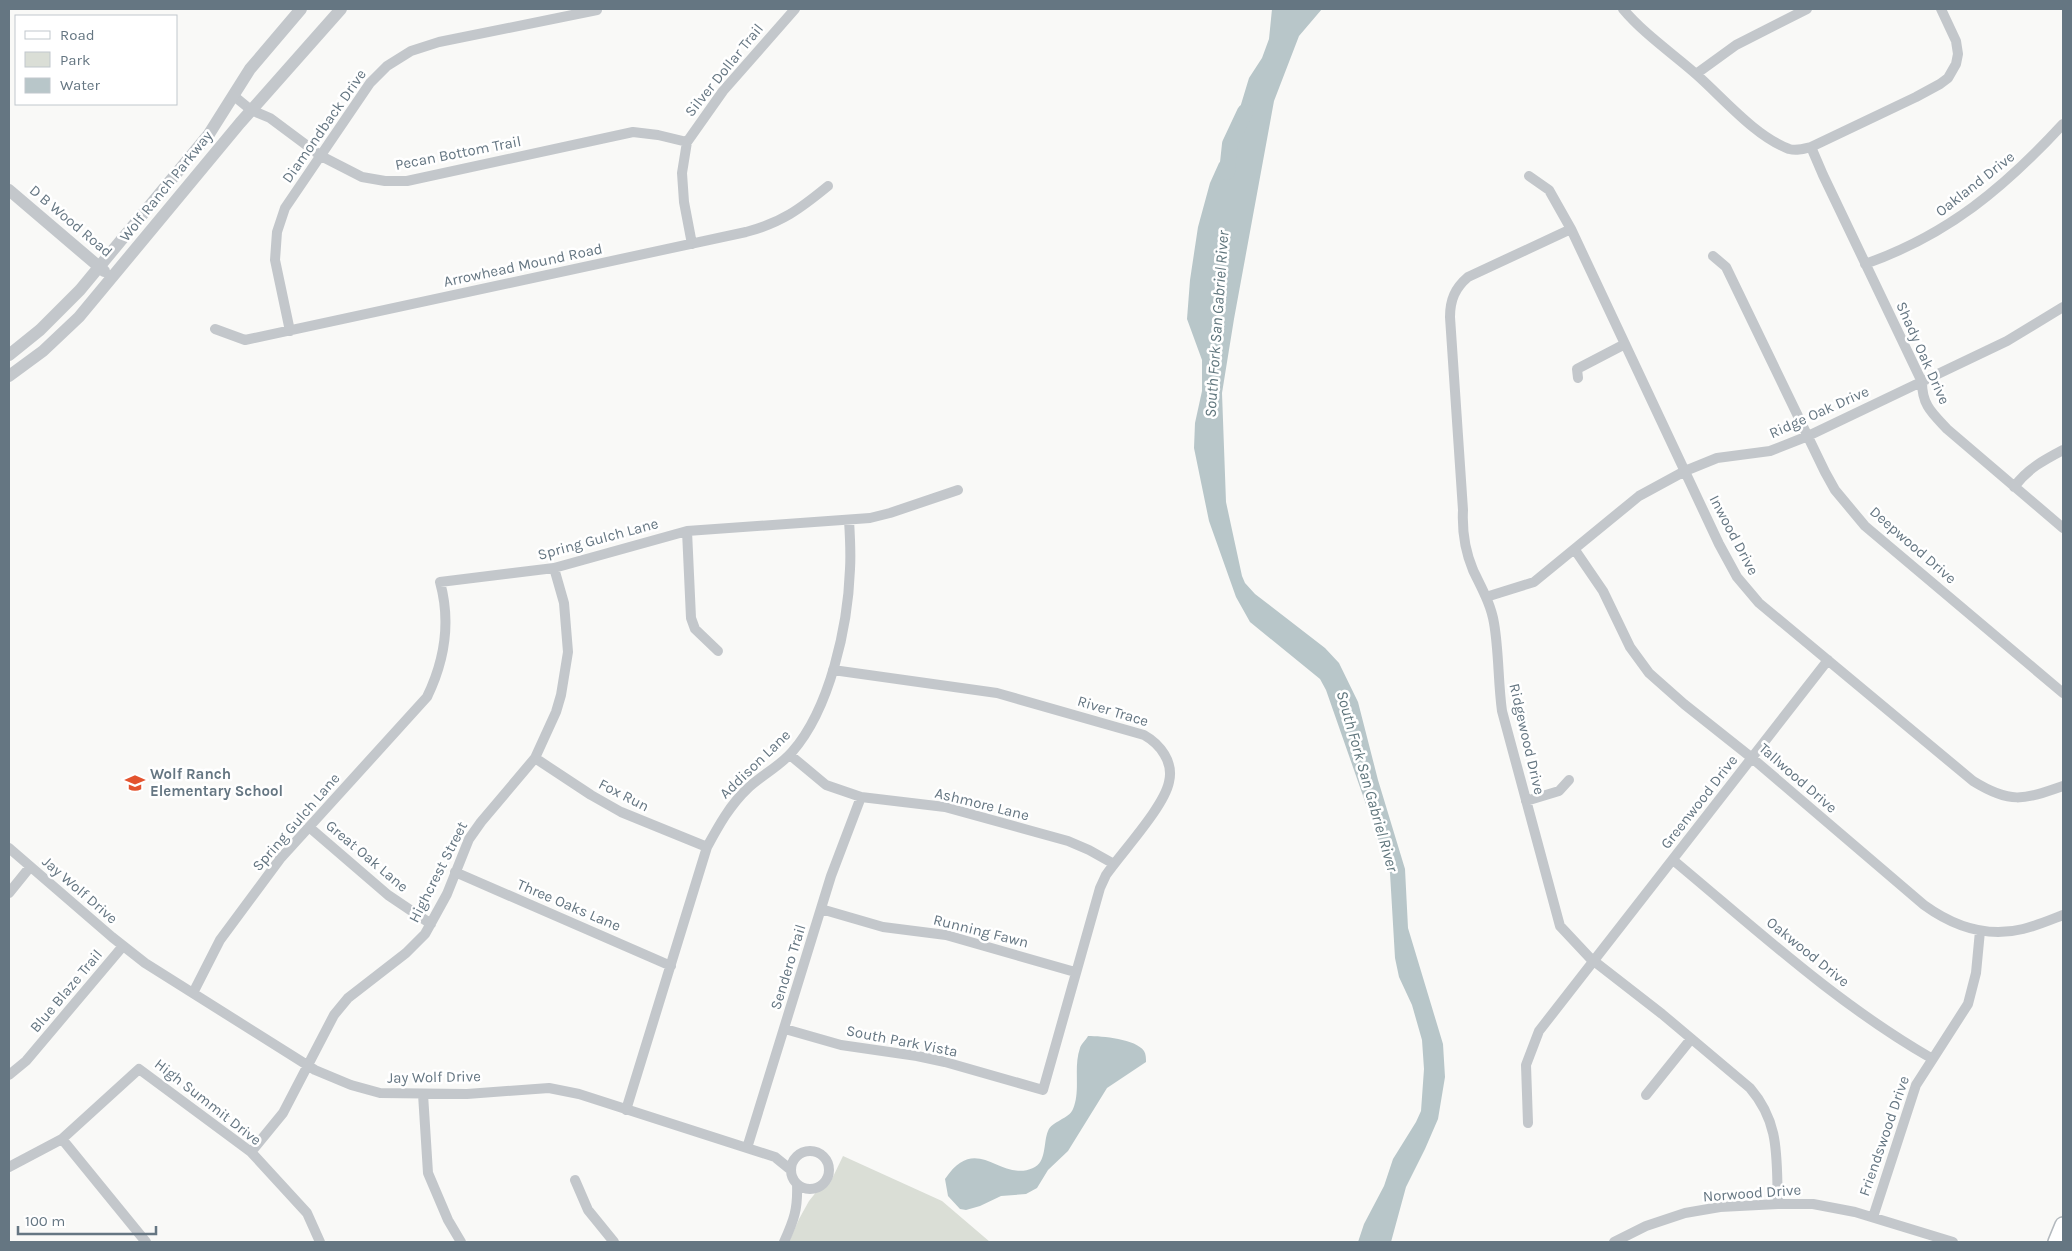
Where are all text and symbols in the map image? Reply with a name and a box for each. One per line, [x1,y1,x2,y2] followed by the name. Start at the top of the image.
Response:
[15,15,178,105] legend
[681,20,767,120] street label: Silver Dollar Trail
[60,26,95,44] text: Road
[60,51,90,69] text: Park
[278,66,370,186] street label: Diamondback Drive
[60,76,101,94] text: Water
[116,127,216,245] street label: Wolf Ranch Parkway
[393,132,523,174] street label: Pecan Bottom Trail
[1932,148,2018,220] street label: Oakland Drive
[26,181,116,261] street label: D B Wood Road
[1200,229,1233,418] water label: South Fork San Gabriel River
[442,239,604,291] street label: Arrowhead Mound Road
[1892,299,1954,407] street label: Shady Oak Drive
[1766,382,1872,442] street label: Ridge Oak Drive
[1705,492,1763,578] street label: Inwood Drive
[1866,503,1960,587] street label: Deepwood Drive
[536,514,660,564] street label: Spring Gulch Lane
[1505,682,1549,796] street label: Ridgewood Drive
[1333,688,1403,874] water label: South Fork San Gabriel River
[1075,692,1151,730] street label: River Trace
[716,726,794,802] street label: Addison Lane
[1755,739,1841,817] street label: Tallwood Drive
[1657,751,1741,853] street label: Greenwood Drive
[150,765,283,800] place label: Wolf Ranch Elementary School
[248,769,344,875] street label: Spring Gulch Lane
[124,772,146,794] school or university icon: Wolf Ranch Elementary School
[596,775,652,815] street label: Fox Run
[933,784,1031,824] street label: Ashmore Lane
[322,816,412,896] street label: Great Oak Lane
[405,818,471,926] street label: Highcrest Street
[39,852,121,928] street label: Jay Wolf Drive
[514,875,624,935] street label: Three Oaks Lane
[931,910,1031,952] street label: Running Fawn
[1763,913,1853,991] street label: Oakwood Drive
[766,922,810,1012] street label: Sendero Trail
[26,946,106,1036] street label: Blue Blaze Trail
[845,1021,959,1061] street label: South Park Vista
[151,1055,265,1149] street label: High Summit Drive
[387,1067,481,1087] street label: Jay Wolf Drive
[1855,1073,1913,1199] street label: Friendswood Drive
[1702,1181,1802,1205] street label: Norwood Drive
[18,1204,155,1236] scale bar
[25,1212,65,1230] text: 100 m

